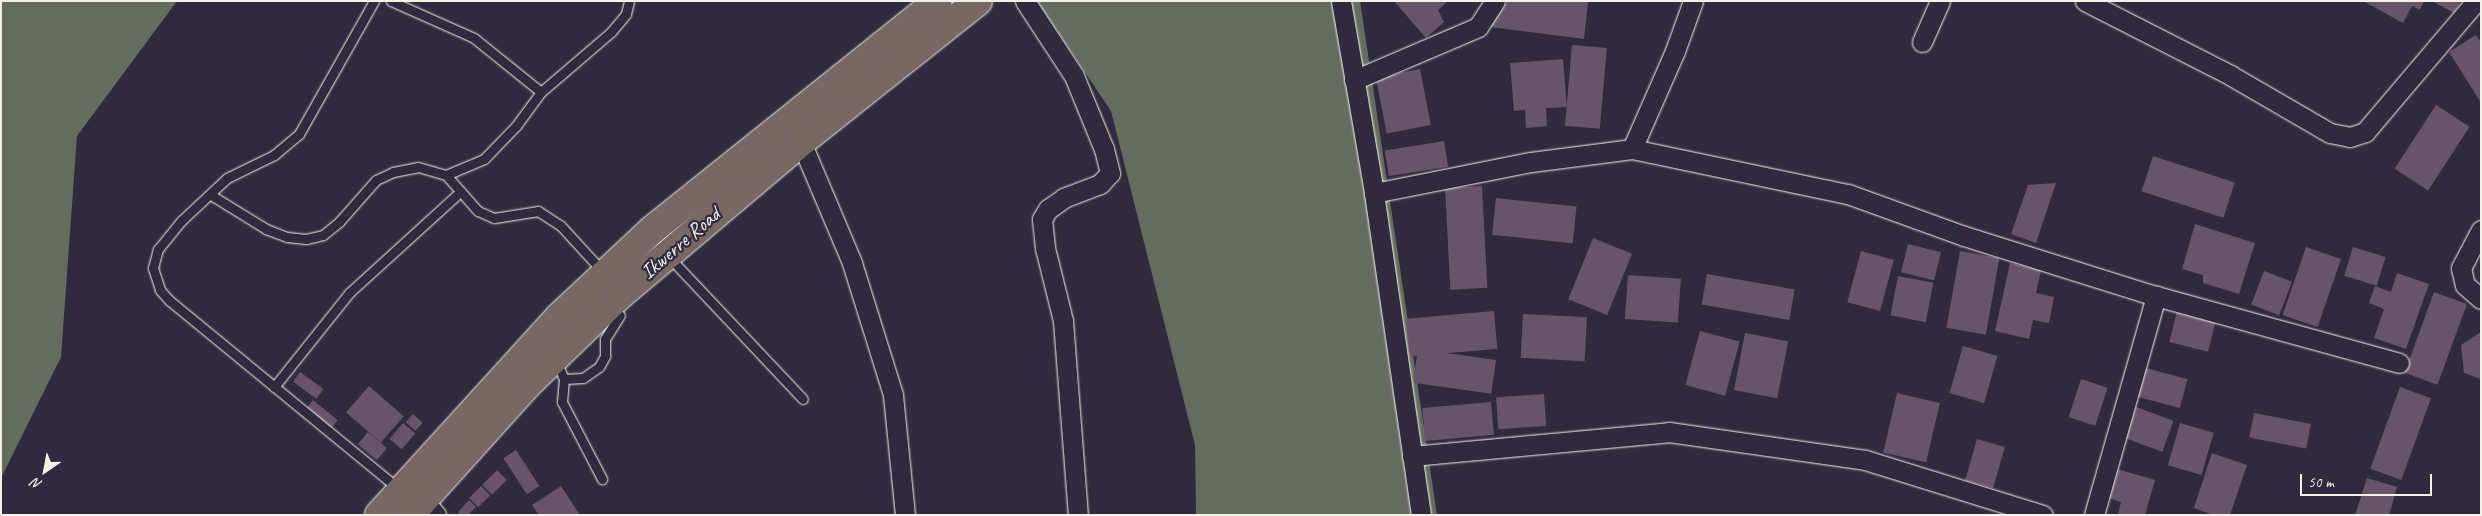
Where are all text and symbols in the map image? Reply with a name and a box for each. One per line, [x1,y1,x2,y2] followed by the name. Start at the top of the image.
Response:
[635,202,725,284] street label: Ikwerre Road
[20,446,70,496] north arrow
[2302,464,2434,496] scale bar
[2308,473,2334,492] text: 50 m
[28,475,45,493] text: N

